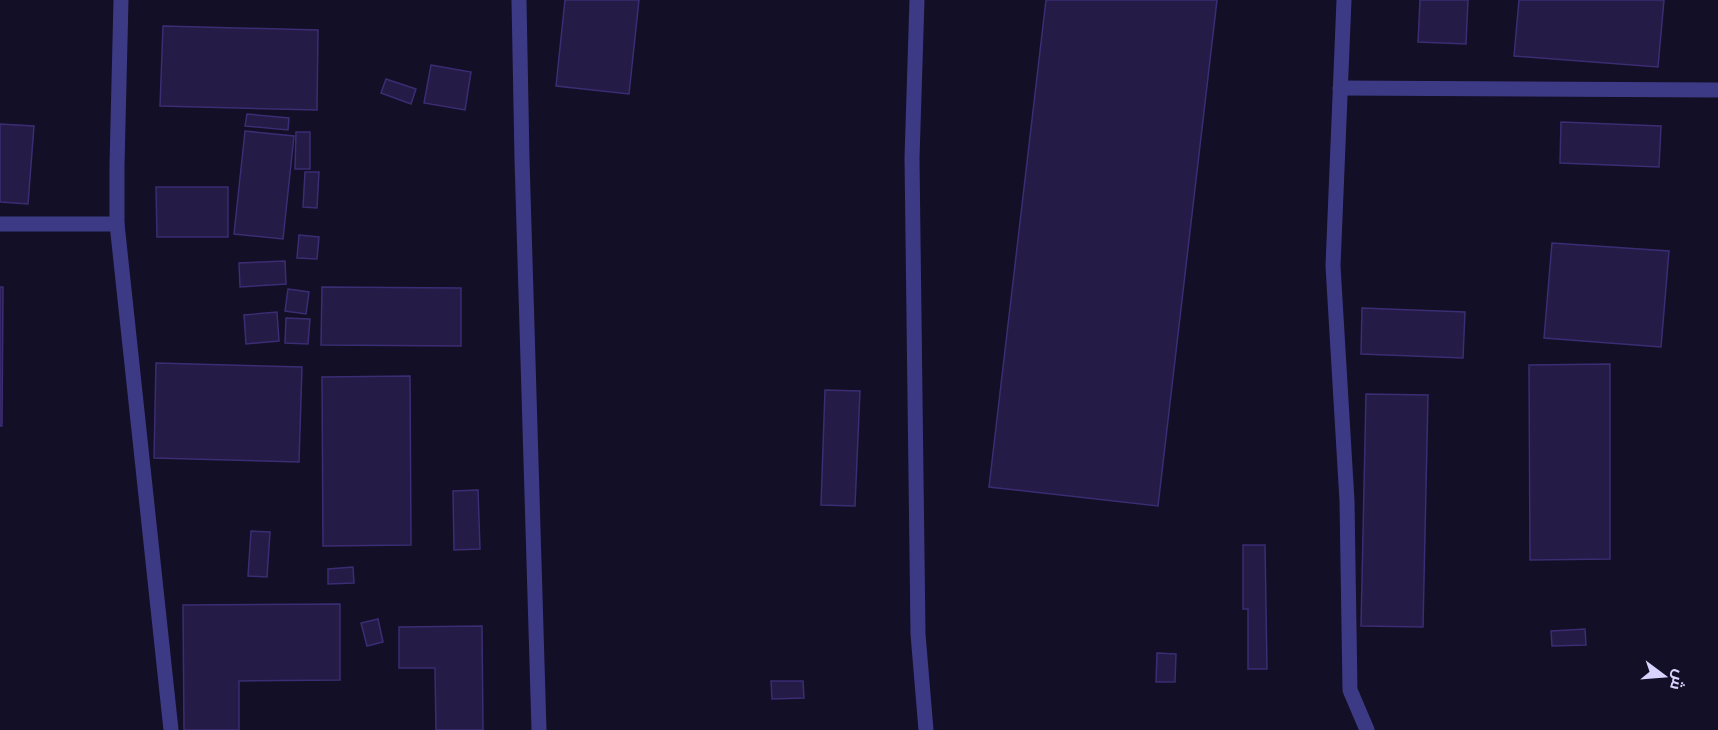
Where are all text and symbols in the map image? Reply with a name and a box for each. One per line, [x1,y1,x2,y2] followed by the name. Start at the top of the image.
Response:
[1634,646,1694,706] north arrow
[1665,667,1691,693] text: ش

